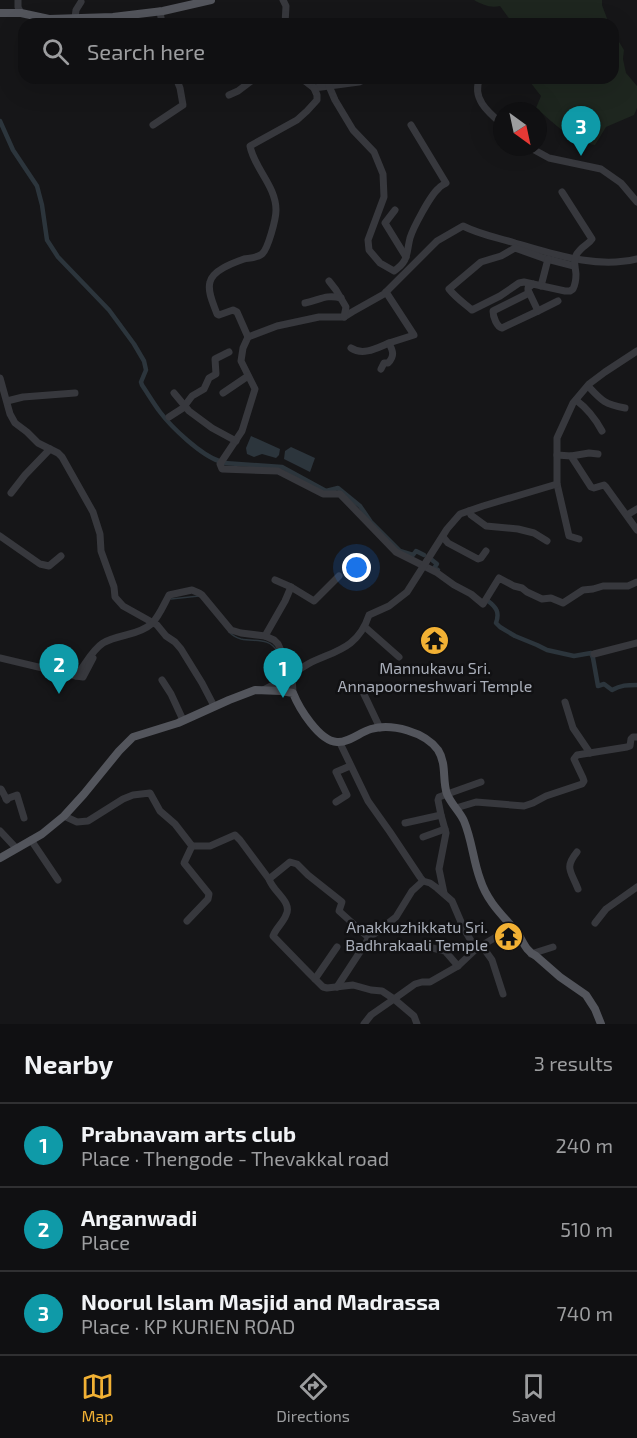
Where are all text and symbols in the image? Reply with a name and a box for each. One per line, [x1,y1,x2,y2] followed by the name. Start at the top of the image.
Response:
[18,18,619,84] search box
[39,35,72,68] icon: search
[87,38,205,64] text: Search here
[493,102,547,156] north arrow
[562,106,600,156] pin: 3
[342,553,371,582] your location
[419,624,451,656] temple icon: Mannukavu Sri. Annapoorneshwari Temple
[40,644,78,694] pin: 2
[264,648,302,698] pin: 1
[338,658,532,695] place label: Mannukavu Sri. Annapoorneshwari Temple
[345,917,488,954] place label: Anakkuzhikkatu Sri. Badhrakaali Temple
[493,920,525,952] temple icon: Anakkuzhikkatu Sri. Badhrakaali Temple
[24,1048,113,1079] text: Nearby
[534,1051,613,1075] text: 3 results
[81,1120,296,1146] text: Prabnavam arts club
[39,1133,48,1157] text: 1
[555,1133,613,1157] text: 240 m
[81,1146,389,1170] text: Place · Thengode - Thevakkal road
[81,1204,197,1230] text: Anganwadi
[38,1217,49,1241] text: 2
[560,1217,613,1241] text: 510 m
[81,1230,130,1254] text: Place
[81,1288,440,1314] text: Noorul Islam Masjid and Madrassa
[38,1301,49,1325] text: 3
[556,1301,613,1325] text: 740 m
[81,1314,295,1338] text: Place · KP KURIEN ROAD
[81,1370,114,1425] tab: Map
[276,1370,350,1425] tab: Directions
[512,1370,556,1425] tab: Saved

